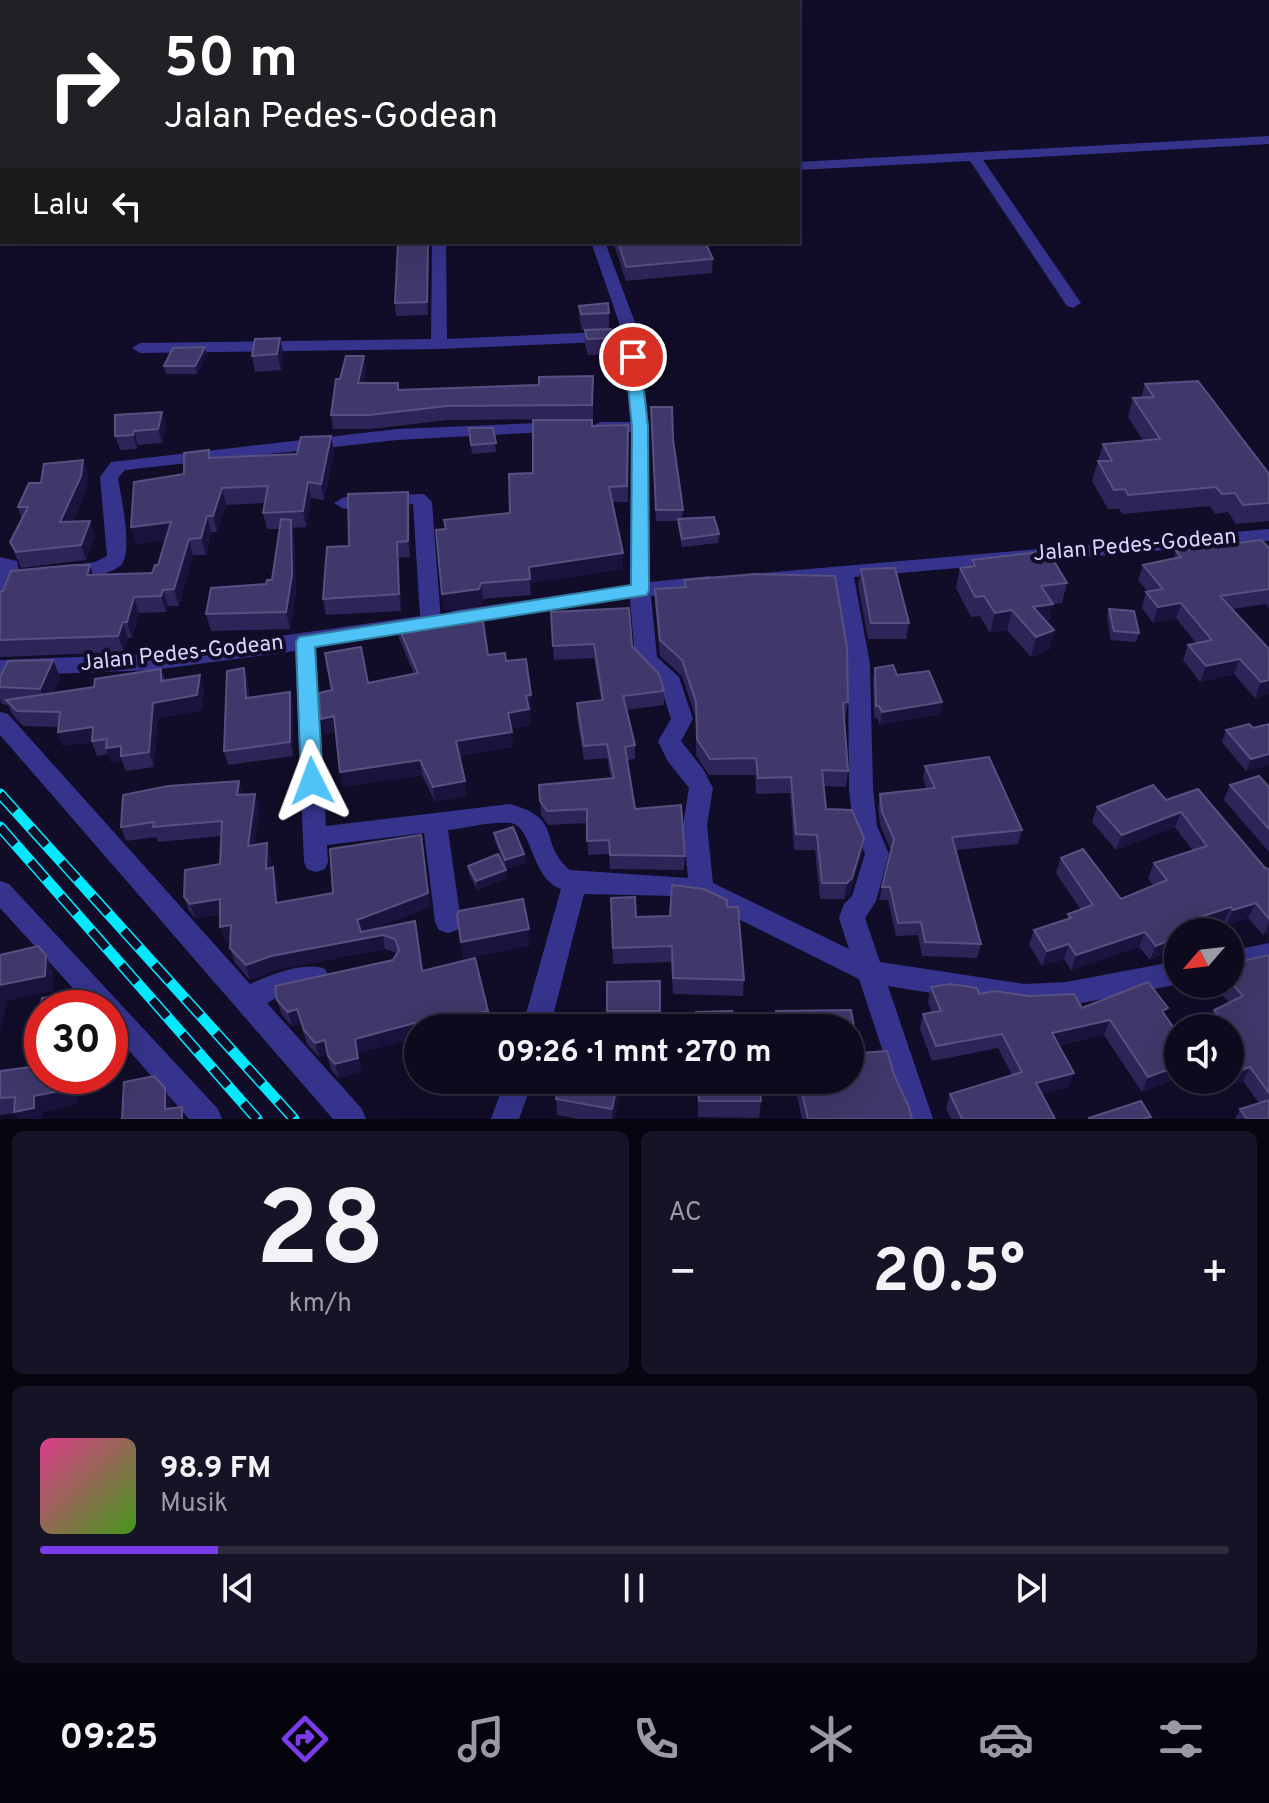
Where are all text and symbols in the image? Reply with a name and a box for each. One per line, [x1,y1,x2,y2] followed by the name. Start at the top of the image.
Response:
[164,26,298,96] text: 50 m
[32,32,136,136] icon: right
[164,95,498,141] text: Jalan Pedes-Godean
[105,184,149,228] icon: left
[32,188,89,225] text: Lalu
[599,323,667,391] pin
[611,335,655,379] icon: arrive
[1032,524,1238,568] street label: Jalan Pedes-Godean
[79,630,285,678] street label: Jalan Pedes-Godean
[270,739,354,823] position arrow
[1164,918,1244,998] north arrow
[1164,918,1244,1094] map controls
[24,990,128,1094] speed limit sign: 30
[1164,1014,1244,1094] button: sound
[497,1035,771,1072] text: 09:26 · 1 mnt · 270 m
[256,1170,385,1302] text: 28
[669,1197,702,1230] text: AC
[873,1237,1025,1313] text: 20.5°
[669,1247,697,1303] text: −
[1201,1247,1229,1303] text: +
[289,1288,352,1321] text: km/h
[160,1451,271,1488] text: 98.9 FM
[160,1488,228,1521] text: Musik
[216,1566,260,1610] icon: previous
[612,1566,656,1610] icon: pause
[1009,1566,1053,1610] icon: next
[277,1711,333,1767] icon: directions
[453,1711,509,1767] icon: music
[628,1711,684,1767] icon: phone
[803,1711,859,1767] icon: climate
[978,1711,1034,1767] icon: car
[1153,1711,1209,1767] icon: filters
[60,1716,158,1762] text: 09:25

